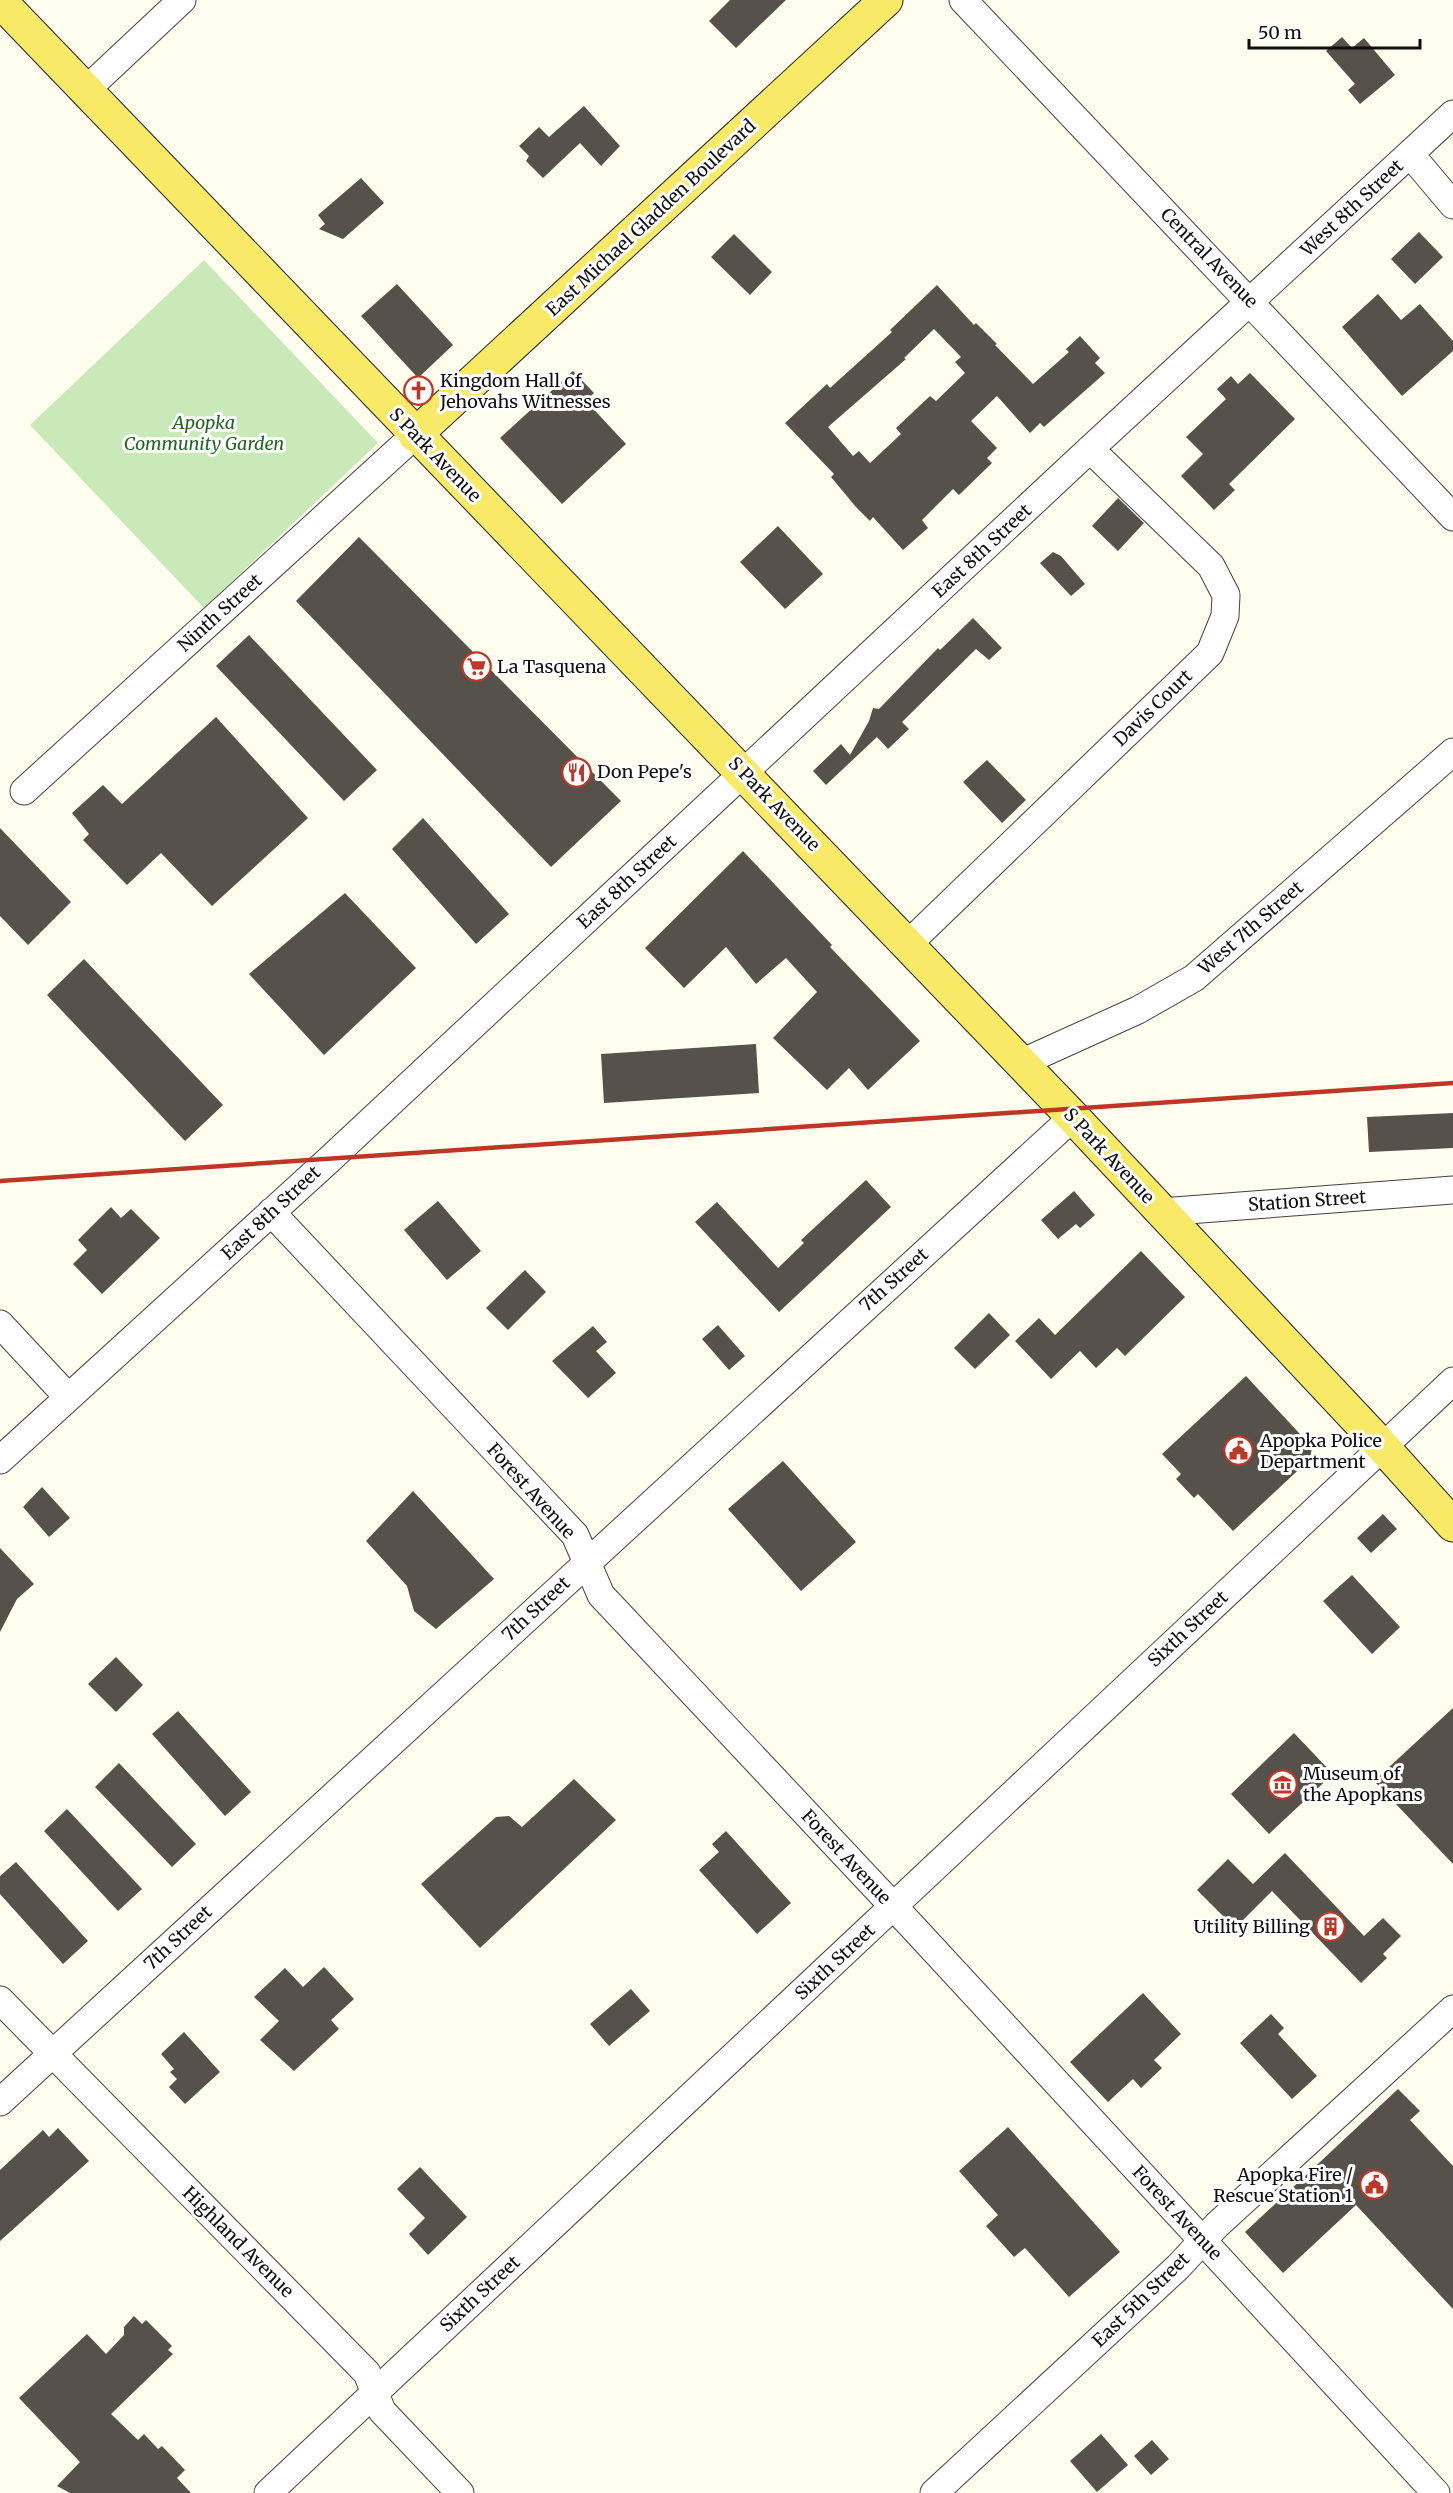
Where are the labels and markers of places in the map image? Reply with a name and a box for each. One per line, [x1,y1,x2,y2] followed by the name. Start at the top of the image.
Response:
[439,369,611,413] place label: Kingdom Hall of Jehovahs Witnesses
[403,375,435,407] church icon: Kingdom Hall of Jehovahs Witnesses
[460,651,492,683] supermarket icon: La Tasquena
[497,655,607,678] place label: La Tasquena
[560,756,592,788] restaurant icon: Don Pepe's
[597,760,692,783] place label: Don Pepe's
[1259,1429,1382,1473] place label: Apopka Police Department
[1223,1435,1255,1467] public building icon: Apopka Police Department
[1303,1762,1423,1806] place label: Museum of the Apopkans
[1266,1768,1298,1800] museum icon: Museum of the Apopkans
[1315,1911,1347,1943] building icon: Utility Billing
[1194,1915,1310,1938] place label: Utility Billing
[1213,2163,1353,2207] place label: Apopka Fire / Rescue Station 1
[1358,2169,1390,2201] public building icon: Apopka Fire / Rescue Station 1

